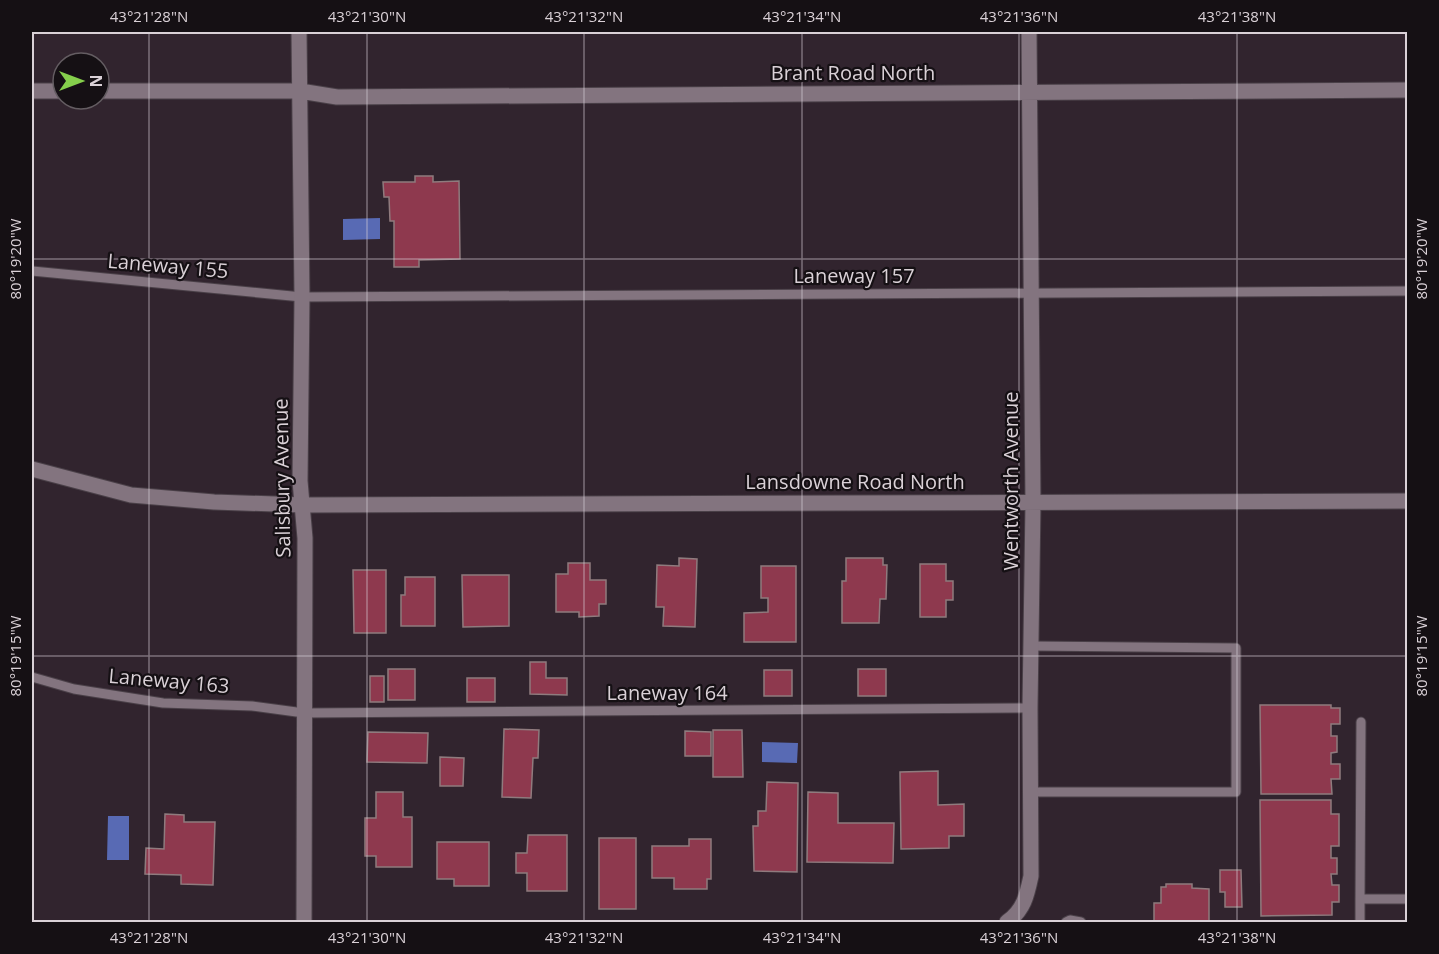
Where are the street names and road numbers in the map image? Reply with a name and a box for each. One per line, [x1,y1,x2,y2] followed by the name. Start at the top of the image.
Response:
[771,59,935,86] street label: Brant Road North
[107,247,230,284] street label: Laneway 155
[793,262,915,289] street label: Laneway 157
[997,391,1024,571] street label: Wentworth Avenue
[267,398,296,558] street label: Salisbury Avenue
[745,468,965,495] street label: Lansdowne Road North
[108,662,231,699] street label: Laneway 163
[606,679,728,706] street label: Laneway 164

